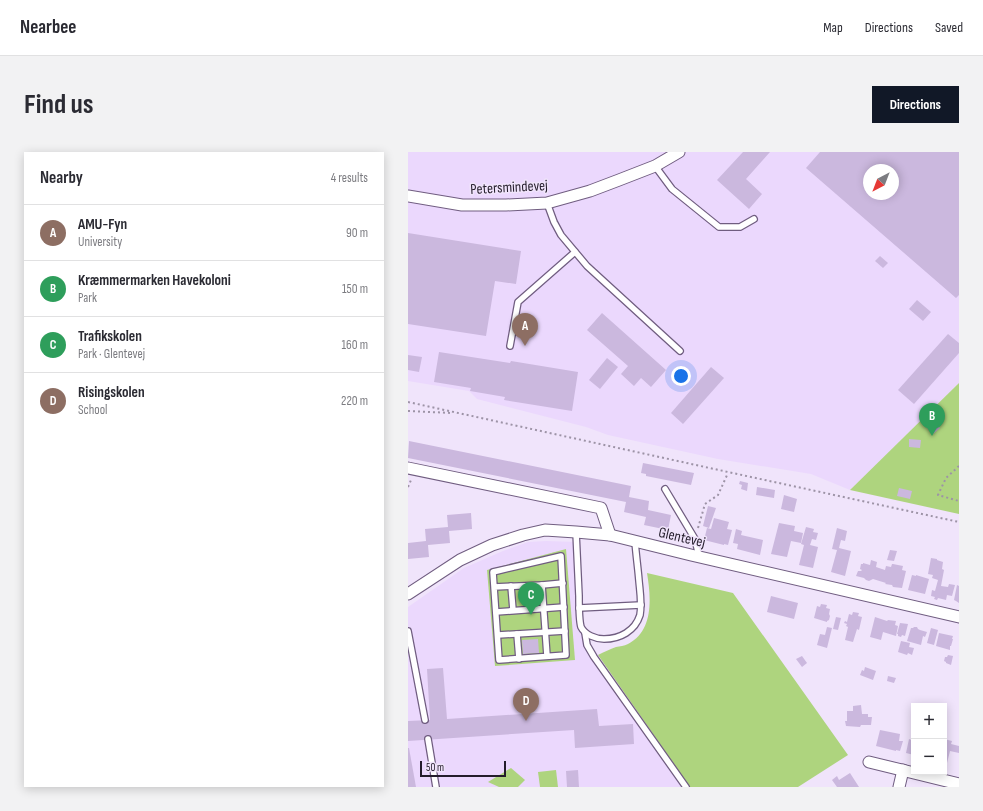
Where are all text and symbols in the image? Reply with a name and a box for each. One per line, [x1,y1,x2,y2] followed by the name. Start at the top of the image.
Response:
[20,16,76,39] text: Nearbee
[823,19,843,36] text: Map
[865,19,913,36] text: Directions
[935,19,963,36] text: Saved
[872,86,959,123] button: Directions
[24,88,93,121] text: Find us
[863,164,899,200] north arrow
[40,168,83,188] text: Nearby
[331,170,368,186] text: 4 results
[470,176,549,199] street label: Petersmindevej
[78,215,127,234] text: AMU-Fyn
[50,225,56,241] text: A
[346,225,368,241] text: 90 m
[78,234,122,250] text: University
[78,271,231,290] text: Kræmmermarken Havekoloni
[50,281,56,297] text: B
[342,281,368,297] text: 150 m
[78,290,97,306] text: Park
[512,313,538,346] pin: A
[78,327,142,346] text: Trafikskolen
[50,337,56,353] text: C
[342,337,368,353] text: 160 m
[78,346,145,362] text: Park · Glentevej
[671,366,691,386] your location
[78,383,145,402] text: Risingskolen
[50,393,56,409] text: D
[341,393,368,409] text: 220 m
[78,402,108,418] text: School
[919,403,945,436] pin: B
[657,523,708,552] street label: Glentevej
[518,582,544,615] pin: C
[513,688,539,721] pin: D
[911,703,947,775] map controls
[911,703,947,739] button: +
[911,739,947,775] button: −
[420,759,506,778] scale bar
[426,761,444,774] text: 50 m

